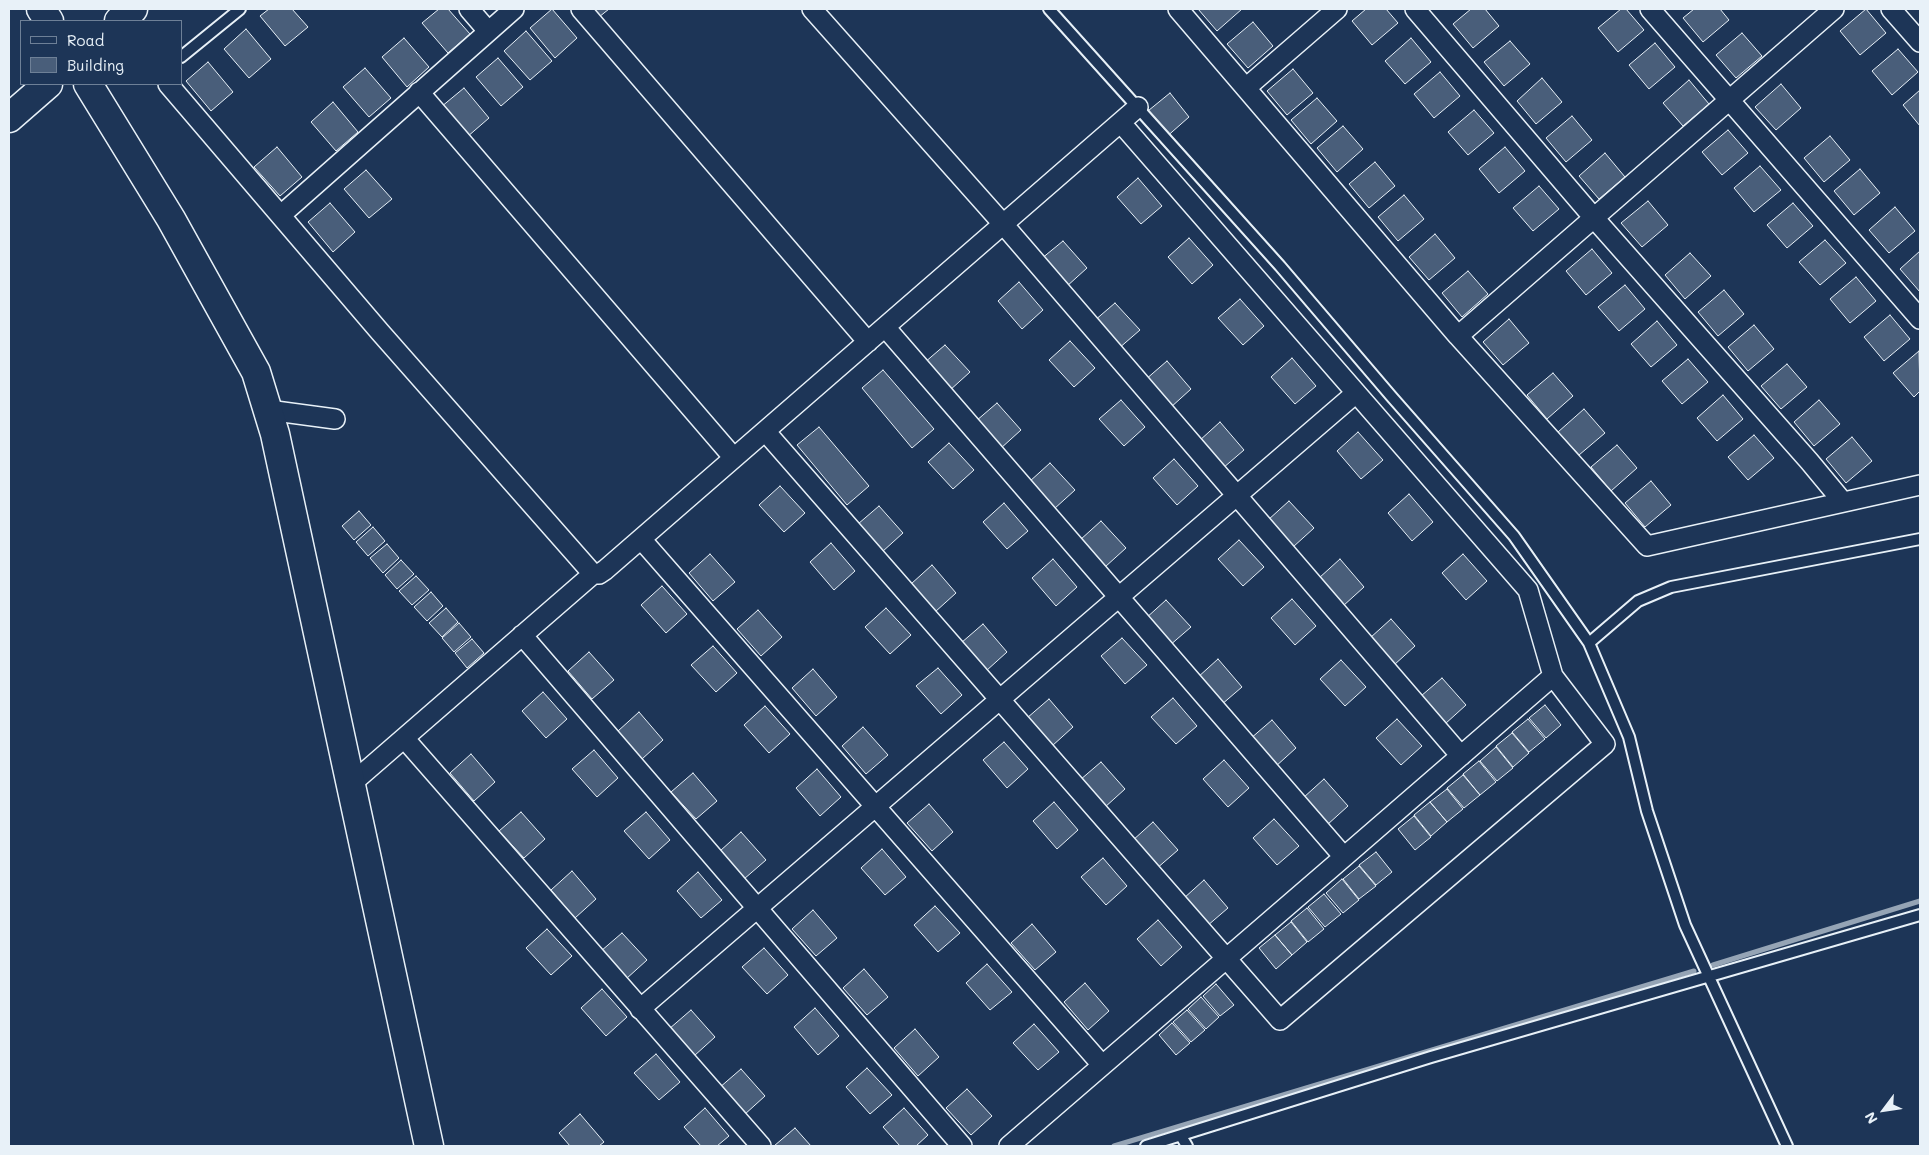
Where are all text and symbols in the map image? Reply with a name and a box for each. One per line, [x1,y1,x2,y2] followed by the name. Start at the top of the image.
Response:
[20,20,182,85] legend
[67,30,104,50] text: Road
[67,55,124,75] text: Building
[1859,1085,1909,1135] north arrow
[1860,1109,1882,1127] text: N

